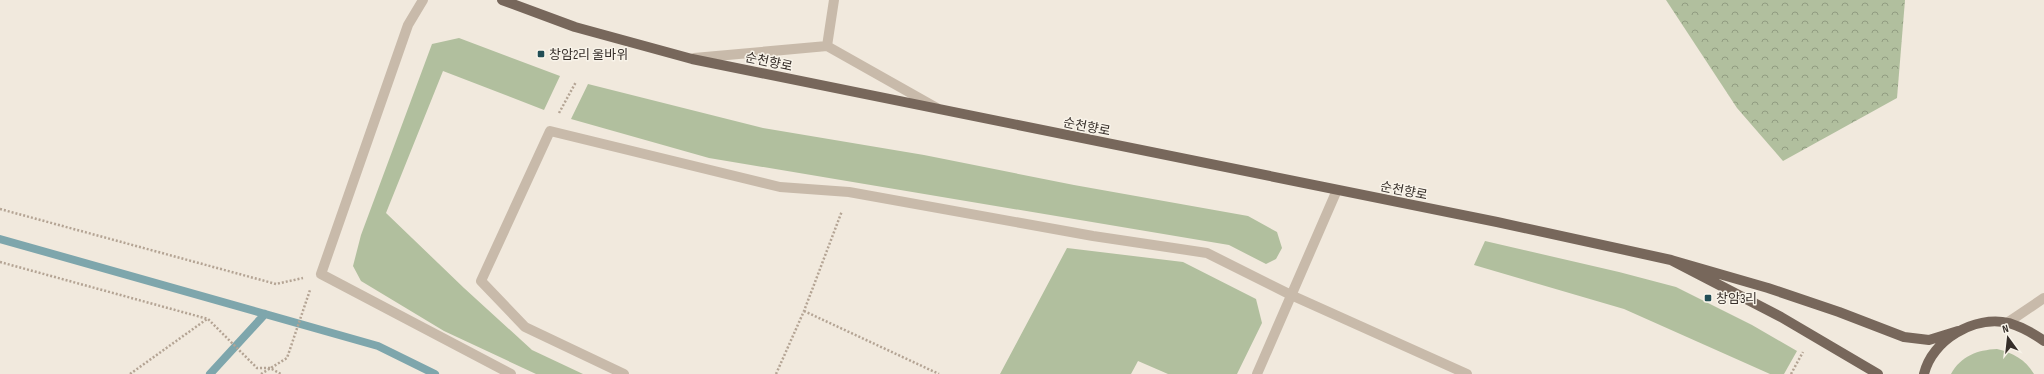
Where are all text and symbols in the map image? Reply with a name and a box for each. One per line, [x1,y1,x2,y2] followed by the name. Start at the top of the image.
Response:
[549,47,628,63] place label: 창암2리 울바위
[536,49,546,59] marker: 창암2리 울바위
[744,49,794,75] street label: 순천향로
[1062,115,1112,139] street label: 순천향로
[1379,179,1429,203] street label: 순천향로
[1716,291,1757,307] place label: 창암3리
[1703,293,1713,303] marker: 창암3리
[1988,318,2028,358] north arrow
[2001,322,2010,336] text: N

